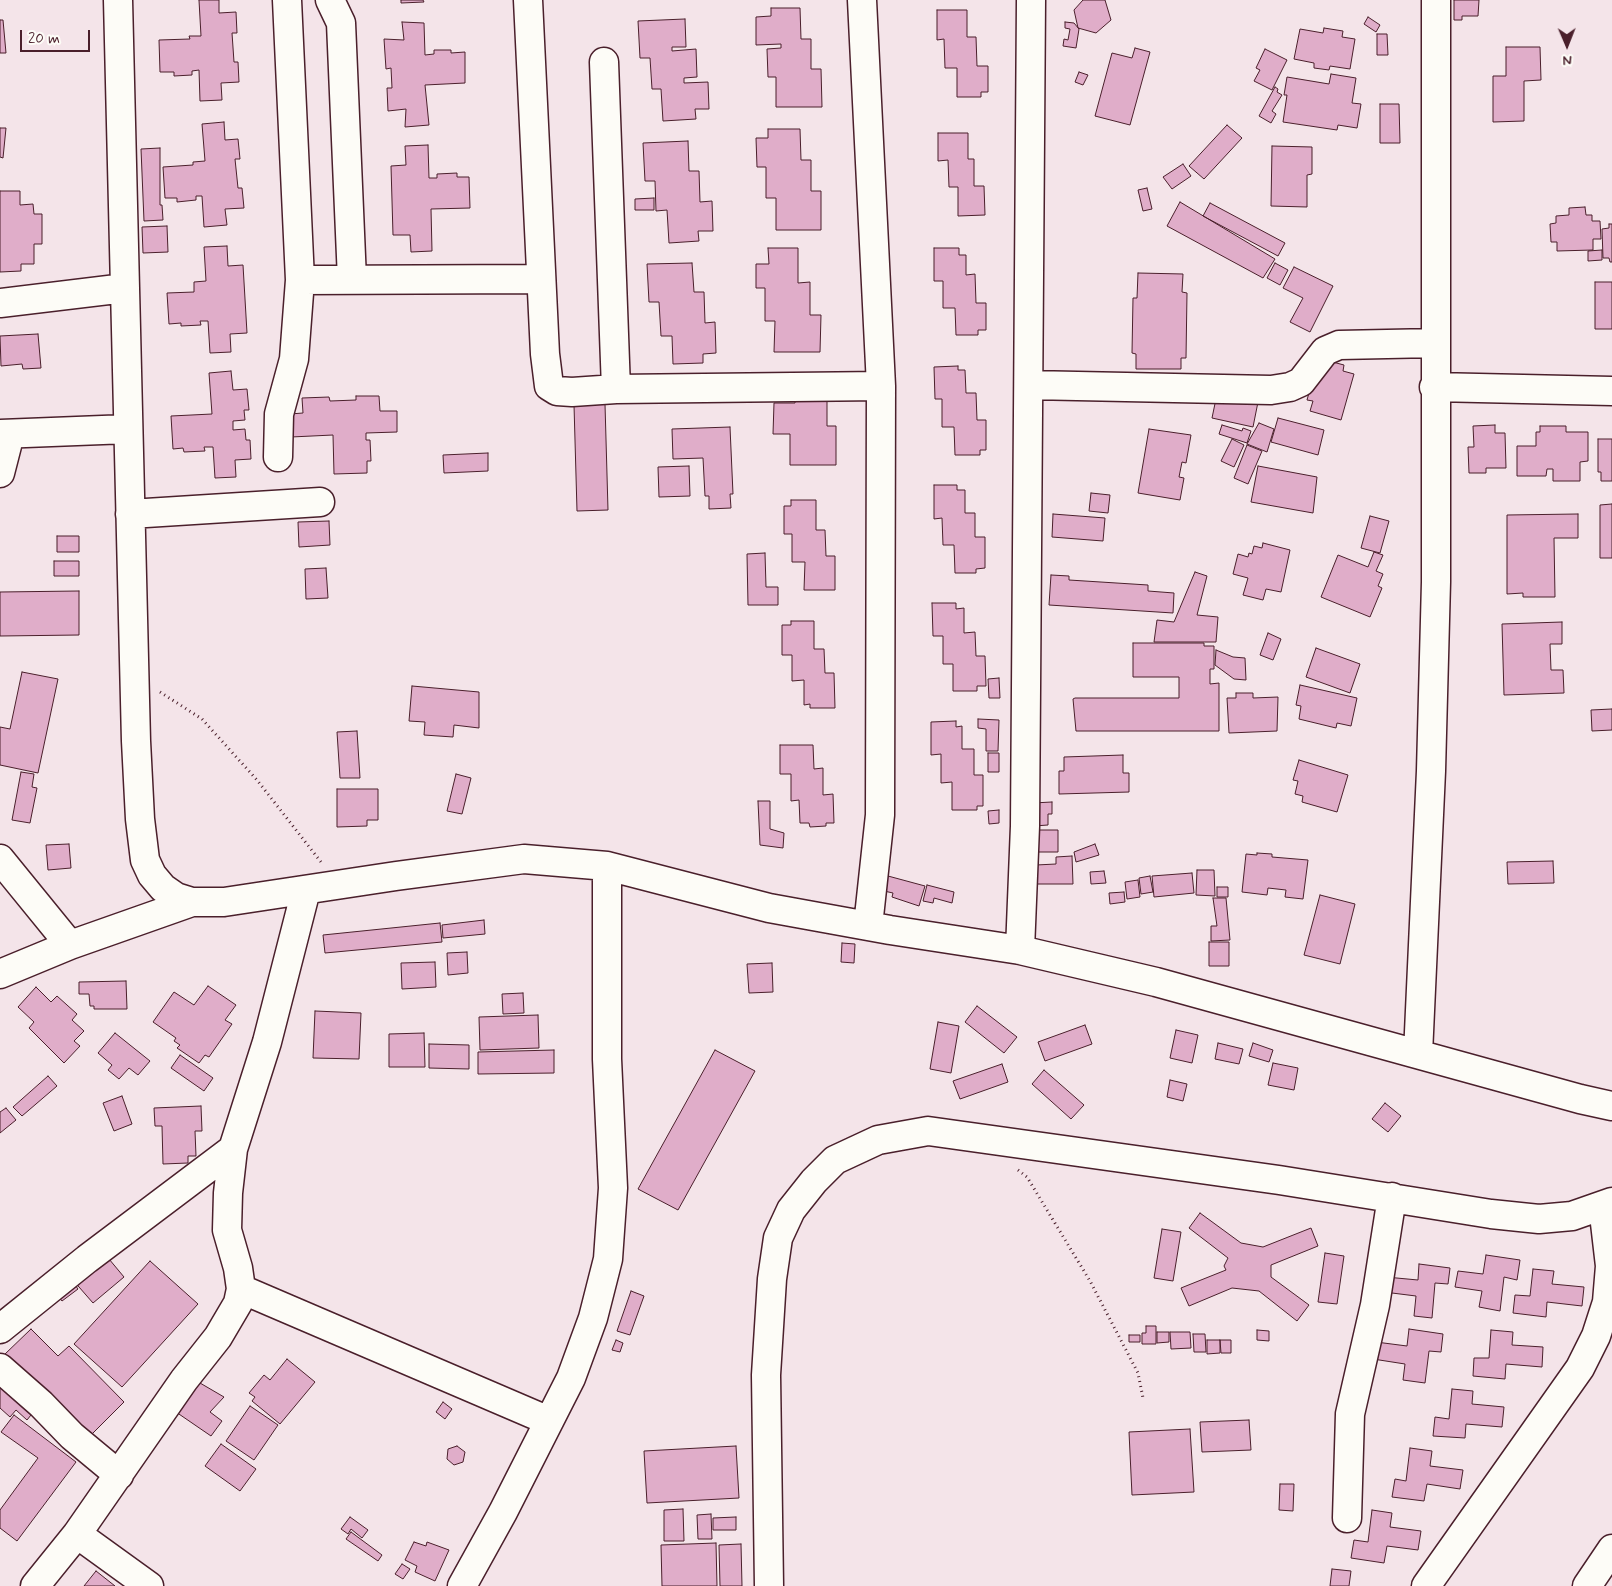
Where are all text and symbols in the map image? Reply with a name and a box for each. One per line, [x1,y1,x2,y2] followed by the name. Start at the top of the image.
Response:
[22,20,92,52] scale bar
[1542,20,1592,70] north arrow
[28,29,60,49] text: 20 m
[1562,51,1572,69] text: N

